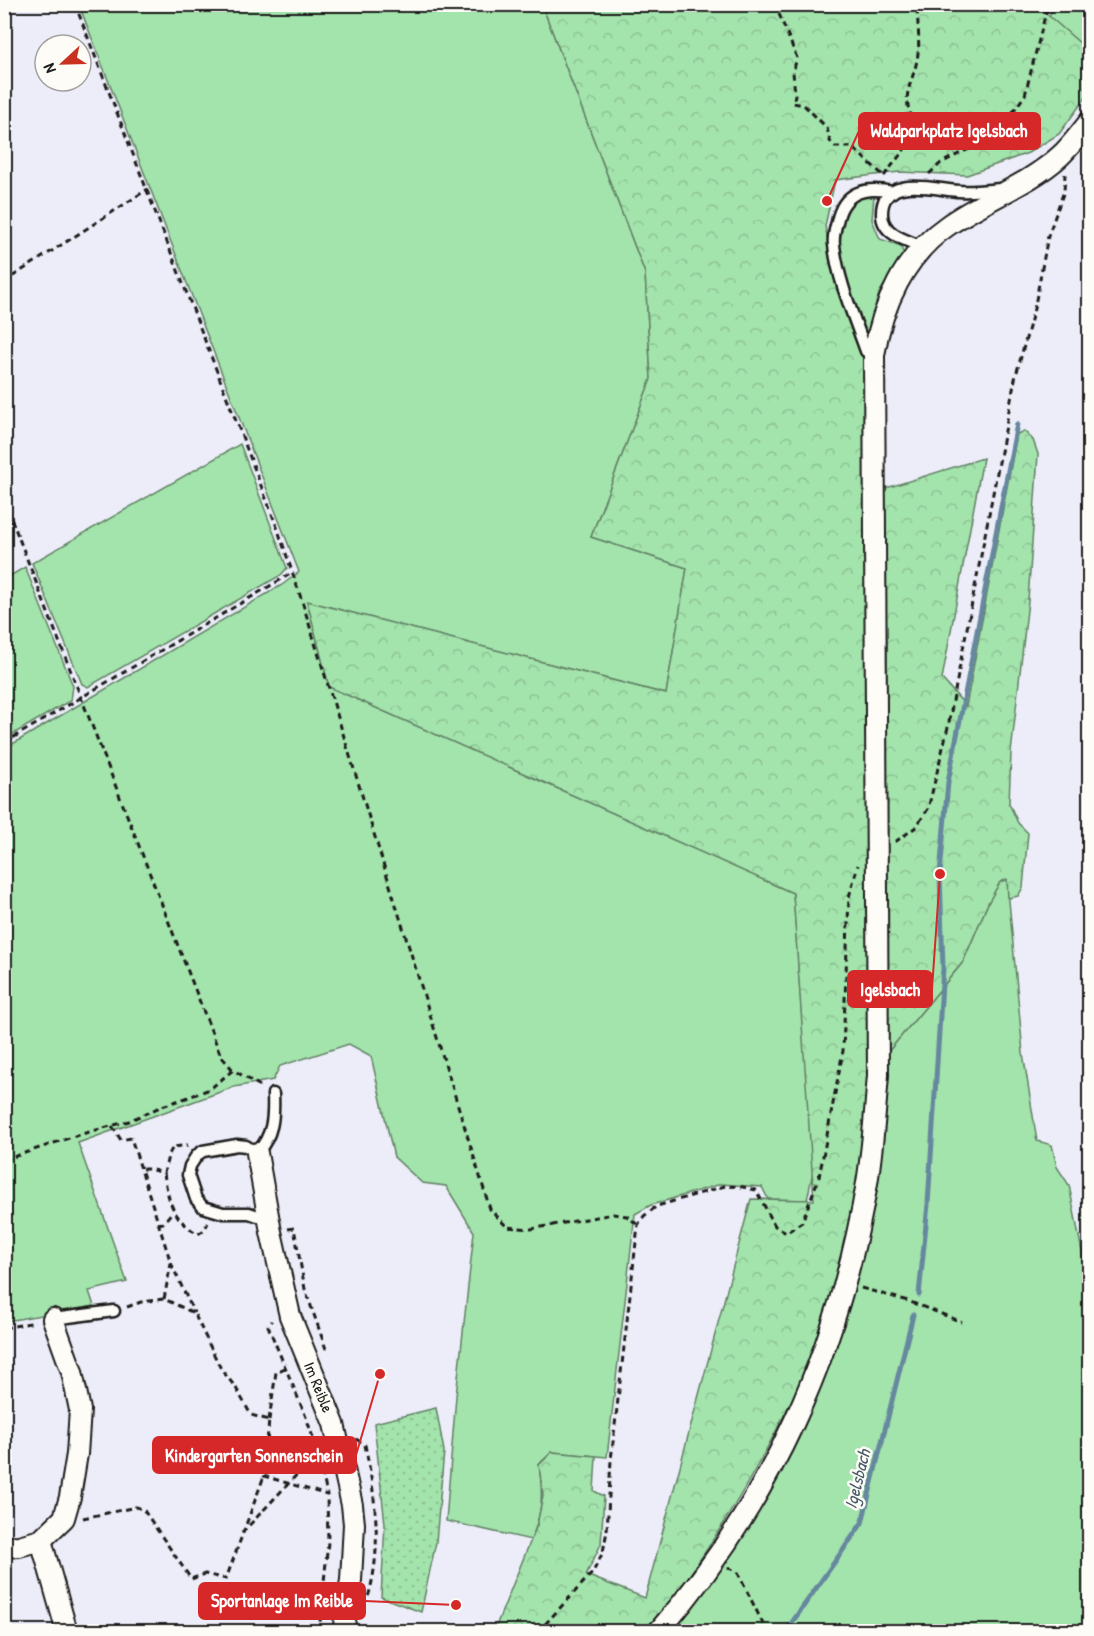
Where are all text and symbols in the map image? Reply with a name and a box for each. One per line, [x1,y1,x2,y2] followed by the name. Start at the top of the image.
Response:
[33,33,93,93] north arrow
[37,60,61,77] text: N
[859,113,1040,149] callout: Waldparkplatz Igelsbach
[871,118,1028,144] text: Waldparkplatz Igelsbach
[848,971,932,1007] callout: Igelsbach
[860,977,921,1003] text: Igelsbach
[299,1358,339,1416] street label: Im Reible
[153,1437,356,1473] callout: Kindergarten Sonnenschein
[165,1443,343,1469] text: Kindergarten Sonnenschein
[838,1445,877,1511] water label: Igelsbach
[199,1583,365,1619] callout: Sportanlage Im Reible
[211,1588,354,1614] text: Sportanlage Im Reible

